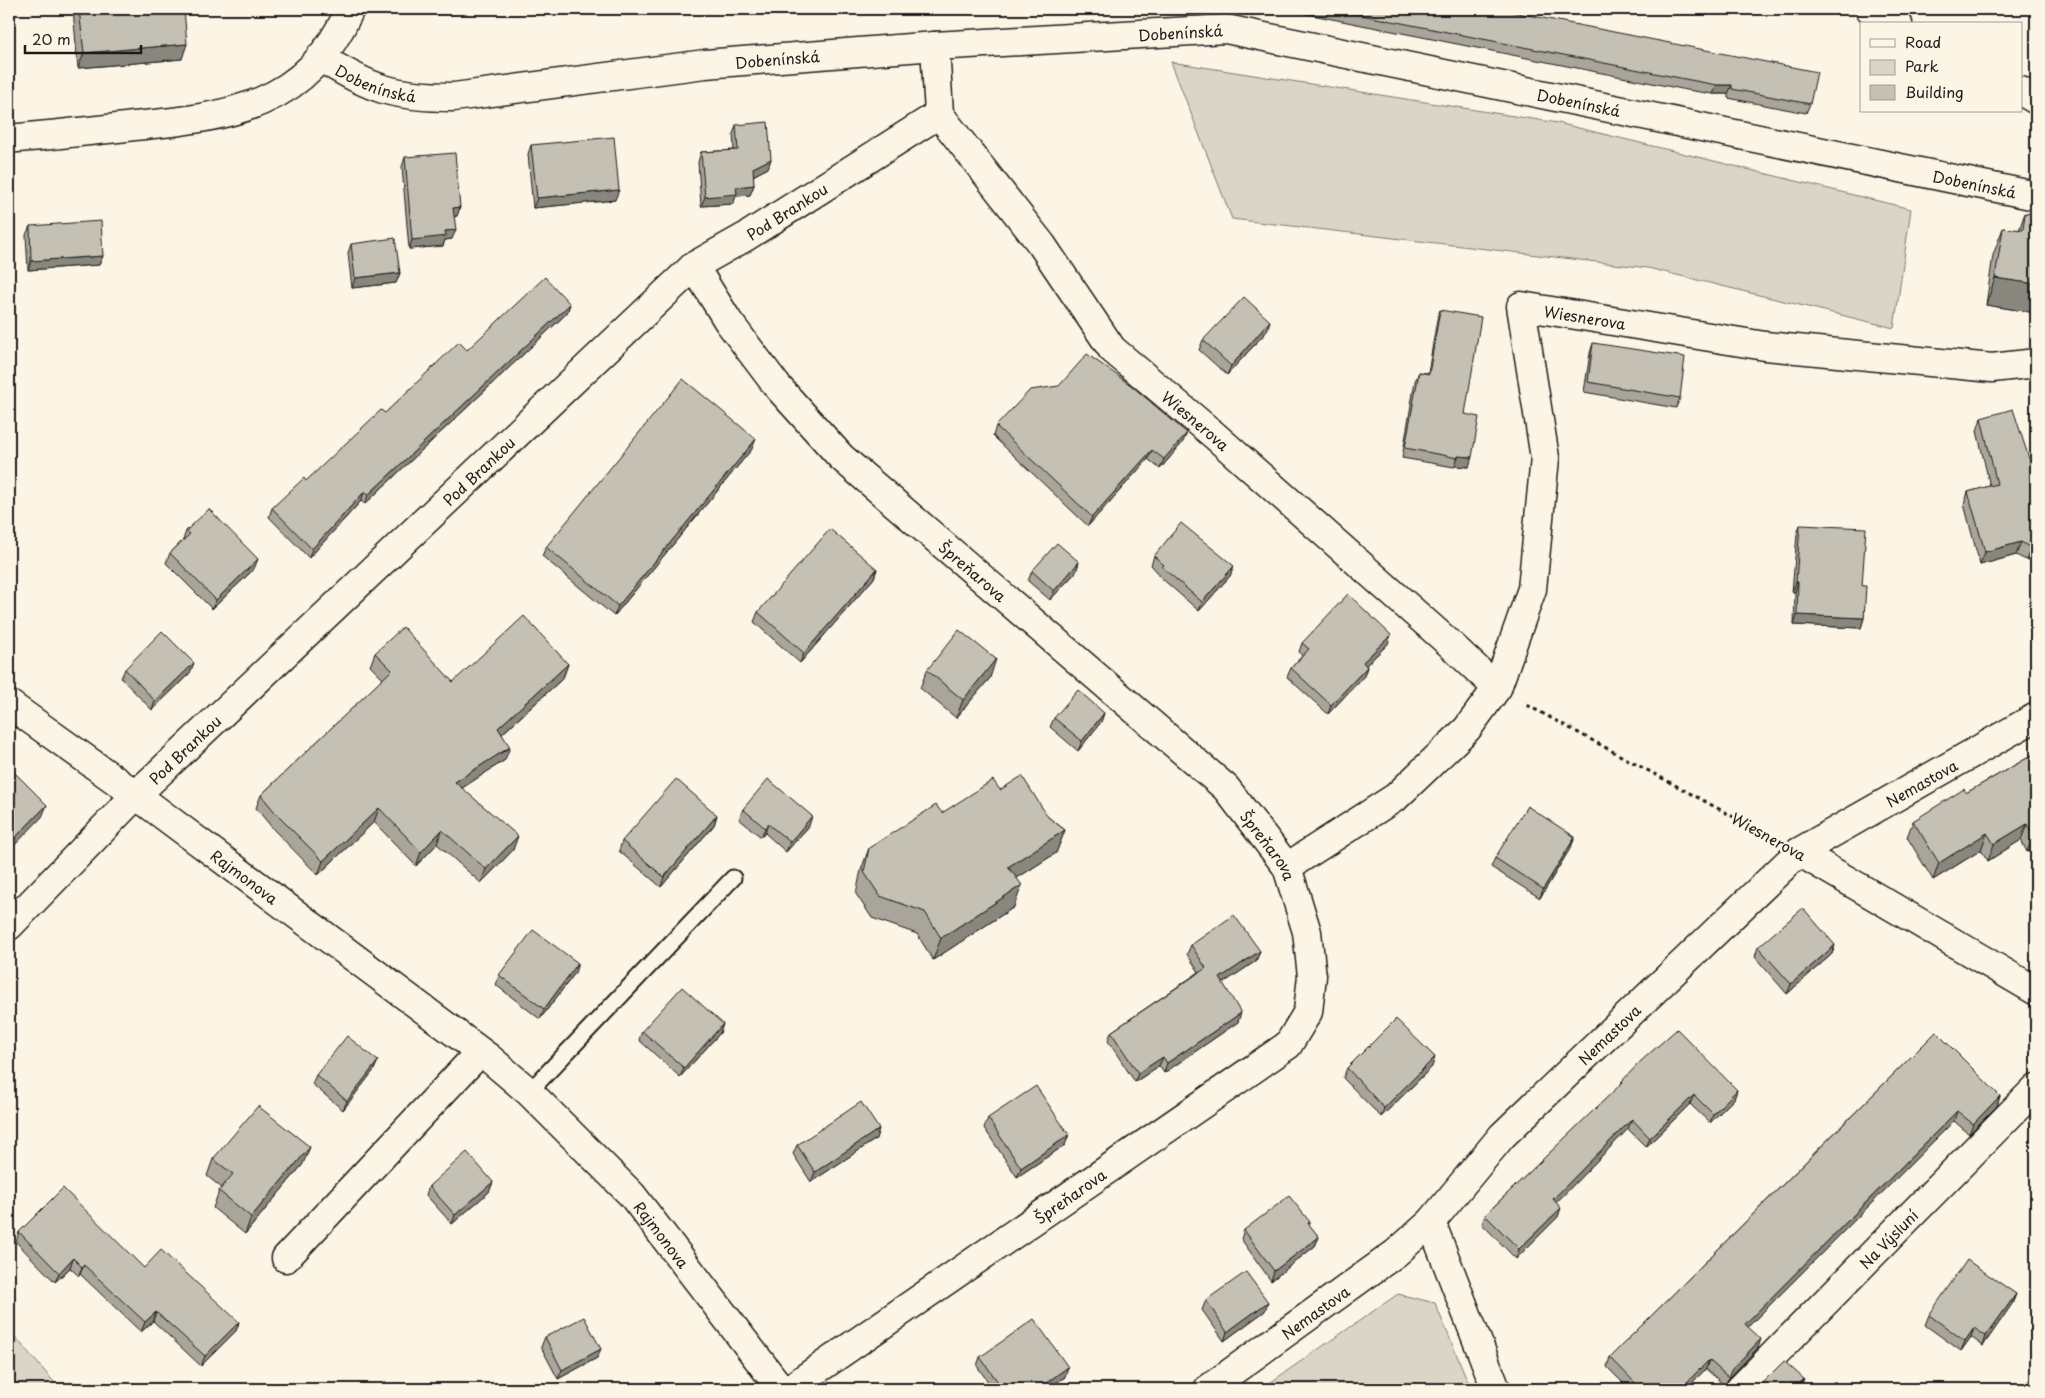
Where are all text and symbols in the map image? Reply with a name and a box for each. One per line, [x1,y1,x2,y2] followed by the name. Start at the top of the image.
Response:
[1137,18,1224,46] street label: Dobenínská
[25,22,141,54] scale bar
[1860,22,2022,112] legend
[32,27,71,50] text: 20 m
[1905,30,1941,53] text: Road
[734,44,821,73] street label: Dobenínská
[1905,54,1939,77] text: Park
[331,57,418,107] street label: Dobenínská
[1905,80,1964,103] text: Building
[1535,82,1623,122] street label: Dobenínská
[1930,163,2019,203] street label: Dobenínská
[741,177,832,245] street label: Pod Brankou
[1542,298,1628,335] street label: Wiesnerova
[1157,385,1236,456] street label: Wiesnerova
[437,431,520,511] street label: Pod Brankou
[934,535,1013,607] street label: Špreňarova
[143,709,226,789] street label: Pod Brankou
[1881,752,1962,812] street label: Nemastova
[1235,805,1302,884] street label: Špreňarova
[1727,806,1811,866] street label: Wiesnerova
[206,843,284,909] street label: Rajmonova
[1572,998,1646,1070] street label: Nemastova
[1029,1162,1111,1229] street label: Špreňarova
[629,1196,696,1273] street label: Rajmonova
[1853,1203,1923,1273] street label: Na Výsluní
[1276,1279,1354,1344] street label: Nemastova

